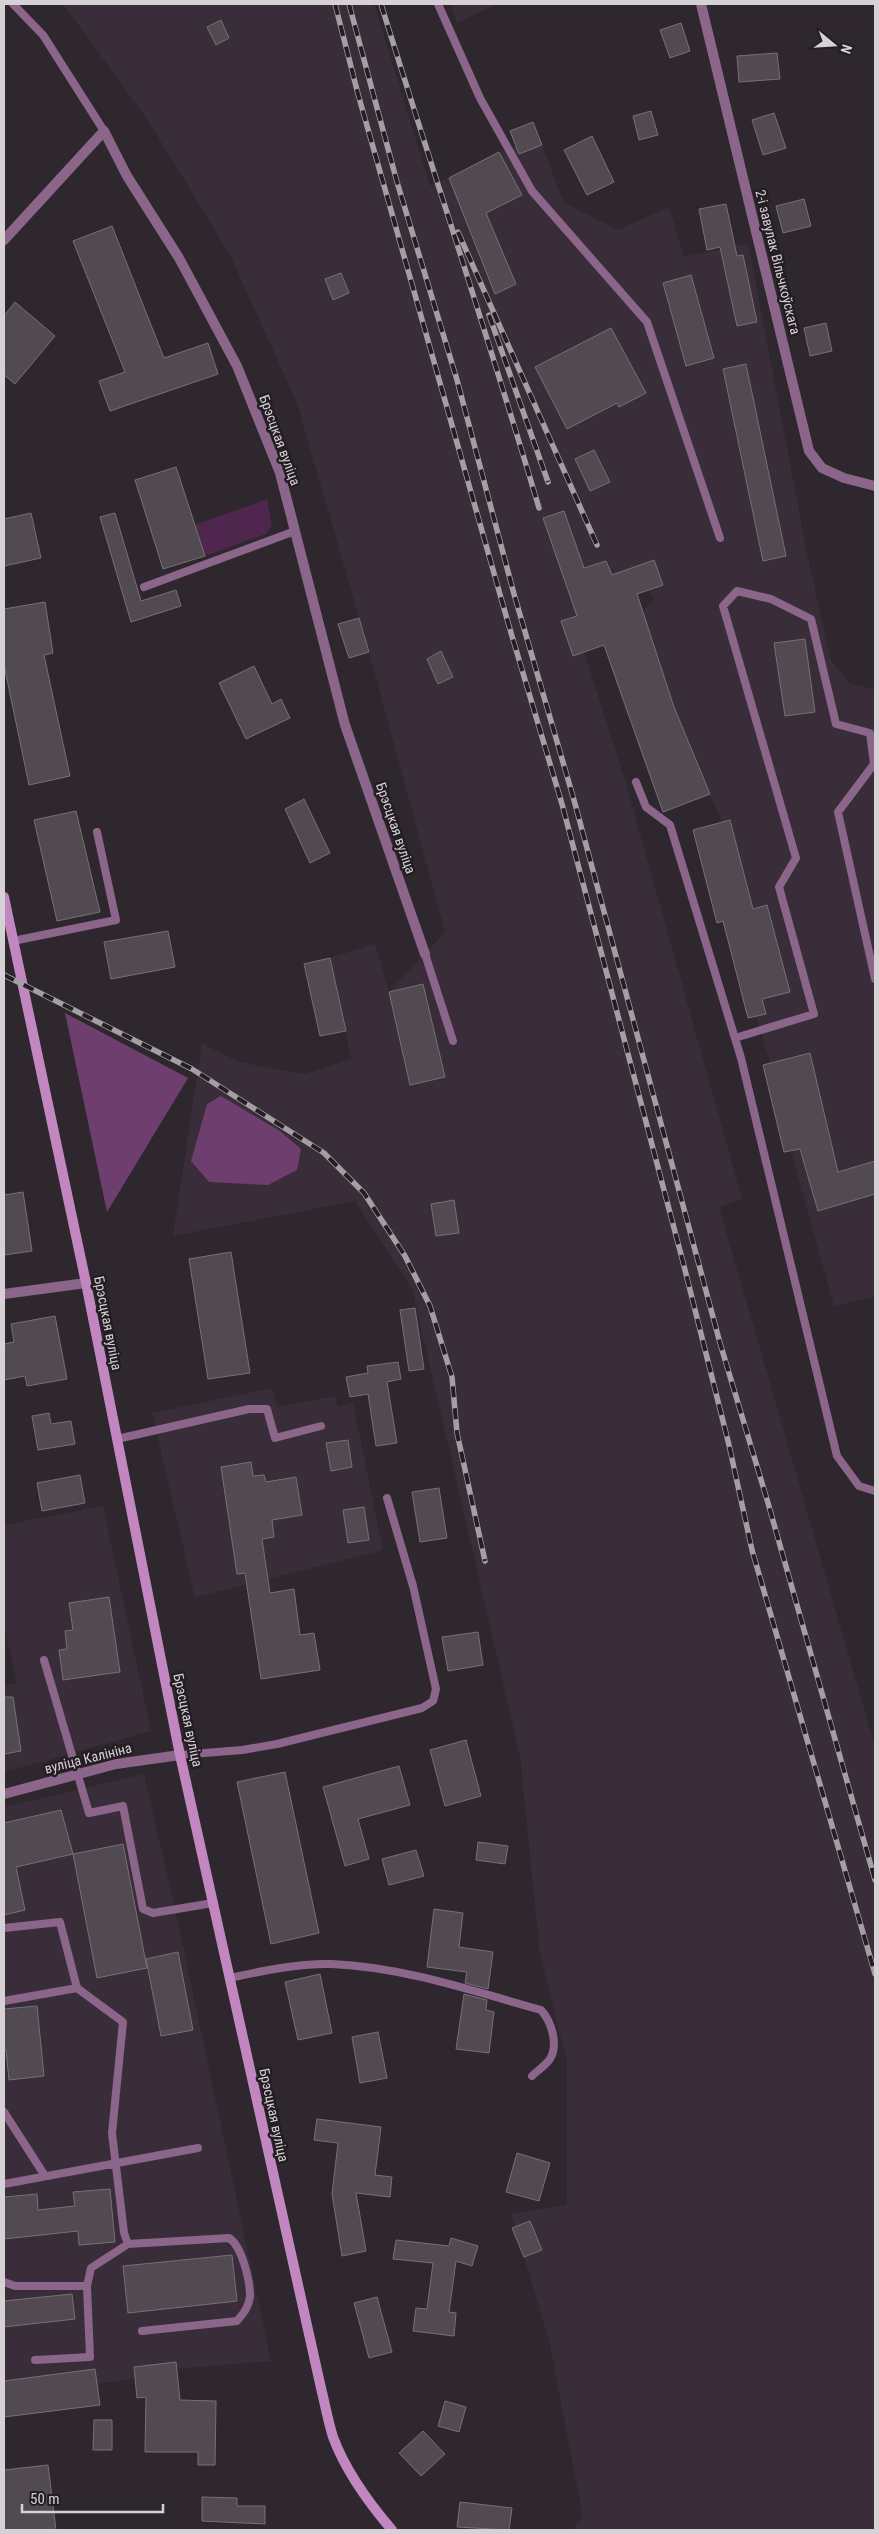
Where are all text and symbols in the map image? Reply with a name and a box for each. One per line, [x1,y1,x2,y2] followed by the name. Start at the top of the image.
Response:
[809,20,859,70] north arrow
[837,42,855,56] text: N
[752,188,804,336] street label: 2-і завулак Вільчкоўскага
[256,392,304,488] street label: Брэсцкая вуліца
[373,780,419,876] street label: Брэсцкая вуліца
[91,1275,125,1371] street label: Брэсцкая вуліца
[170,1672,206,1768] street label: Брэсцкая вуліца
[43,1739,133,1777] street label: вуліца Калініна
[256,2067,292,2163] street label: Брэсцкая вуліца
[22,2482,164,2514] scale bar
[30,2490,60,2508] text: 50 m

